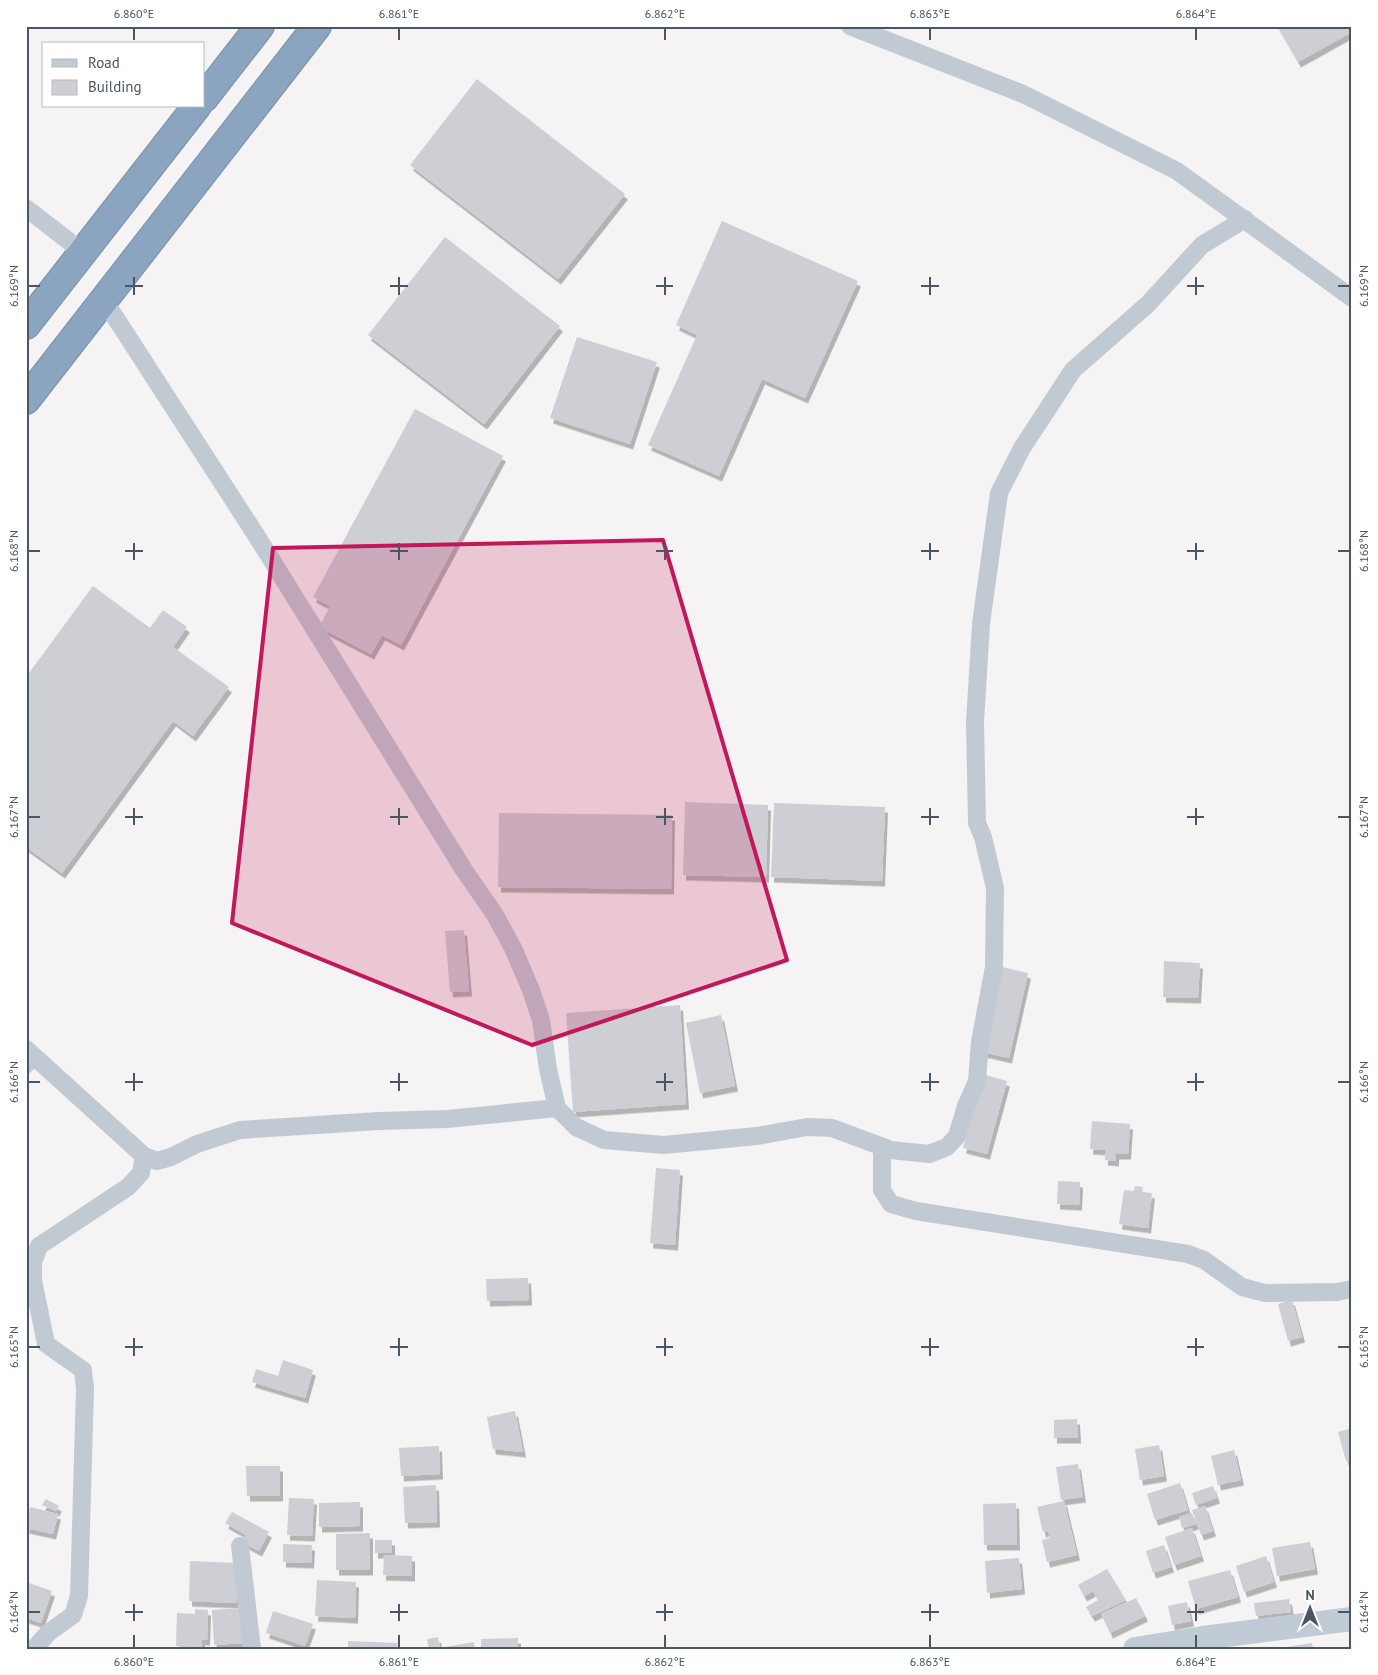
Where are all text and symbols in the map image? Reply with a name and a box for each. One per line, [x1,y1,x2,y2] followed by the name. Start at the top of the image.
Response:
[114,6,154,21] text: 6.860°E
[379,6,419,21] text: 6.861°E
[645,6,685,21] text: 6.862°E
[910,6,950,21] text: 6.863°E
[1176,6,1216,21] text: 6.864°E
[42,42,205,108] legend
[88,53,120,72] text: Road
[88,77,142,96] text: Building
[6,265,21,307] text: 6.169°N
[1356,265,1371,307] text: 6.169°N
[6,530,21,572] text: 6.168°N
[1356,530,1371,572] text: 6.168°N
[6,796,21,838] text: 6.167°N
[1356,796,1371,838] text: 6.167°N
[6,1061,21,1103] text: 6.166°N
[1356,1061,1371,1103] text: 6.166°N
[6,1326,21,1368] text: 6.165°N
[1356,1326,1371,1368] text: 6.165°N
[1286,1582,1336,1632] north arrow
[1305,1586,1315,1604] text: N
[6,1591,21,1633] text: 6.164°N
[1356,1591,1371,1633] text: 6.164°N
[114,1654,154,1669] text: 6.860°E
[379,1654,419,1669] text: 6.861°E
[645,1654,685,1669] text: 6.862°E
[910,1654,950,1669] text: 6.863°E
[1176,1654,1216,1669] text: 6.864°E

